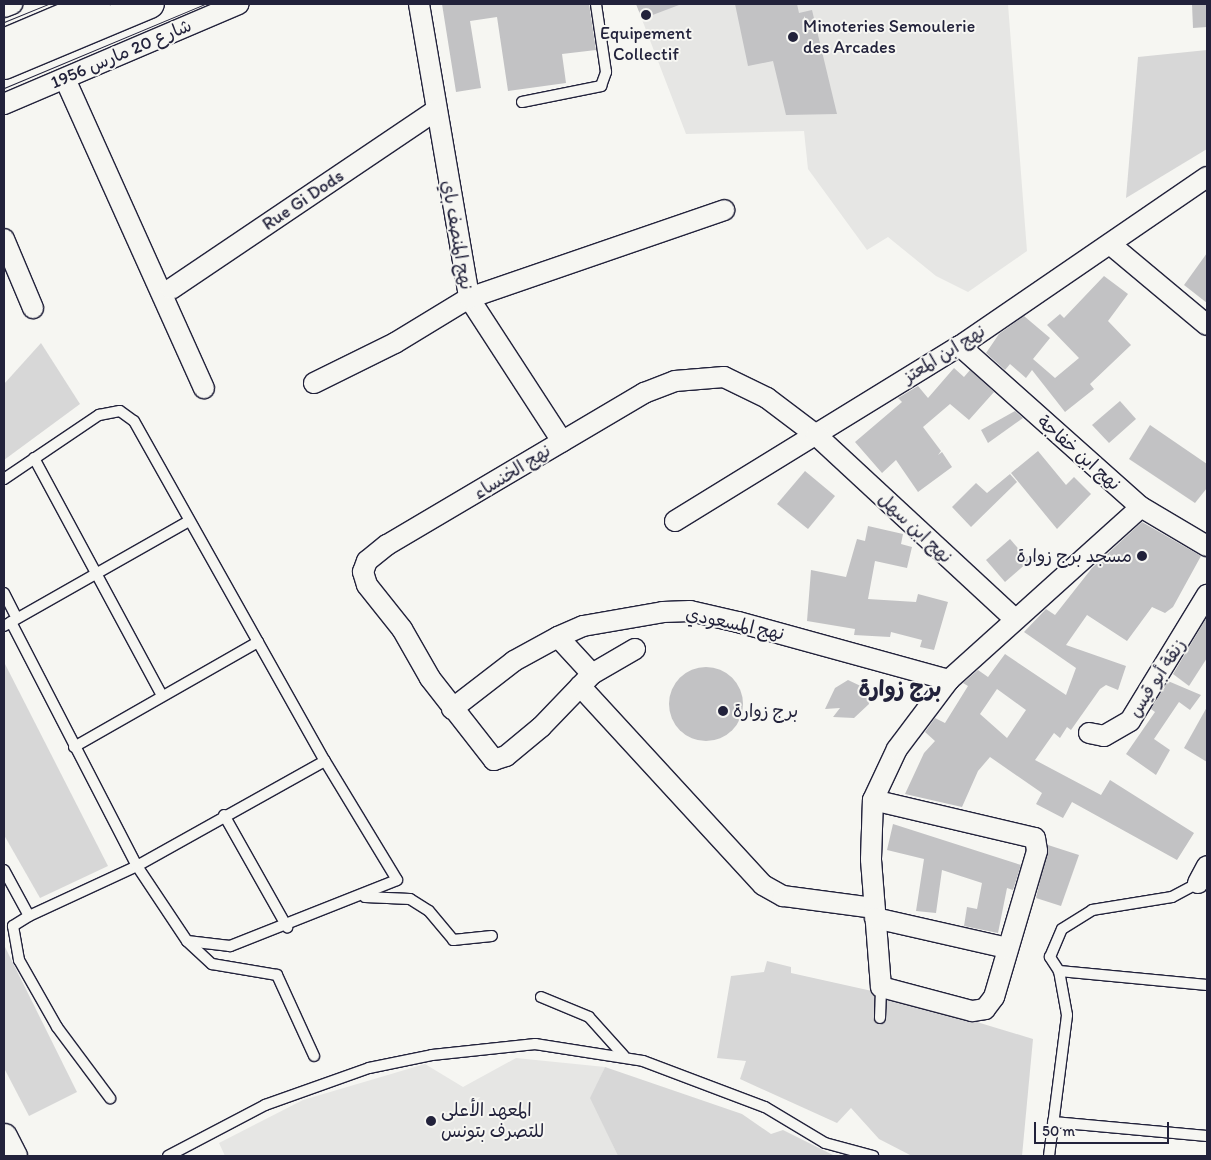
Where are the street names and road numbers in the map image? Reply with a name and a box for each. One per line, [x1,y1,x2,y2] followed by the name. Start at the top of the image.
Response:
[47,15,195,93] street label: شارع 20 مارس 1956
[258,165,348,235] street label: Rue Gi Dods
[437,179,477,291] street label: نهج المنصف باي
[899,320,989,388] street label: نهج ابن المعتز
[1033,411,1125,495] street label: نهج ابن خفاجة
[469,440,555,504] street label: نهج الخنساء
[873,488,957,568] street label: نهج ابن سهل
[684,603,786,645] street label: نهج المسعودي
[1124,635,1190,721] street label: زنقة أبو قيس

